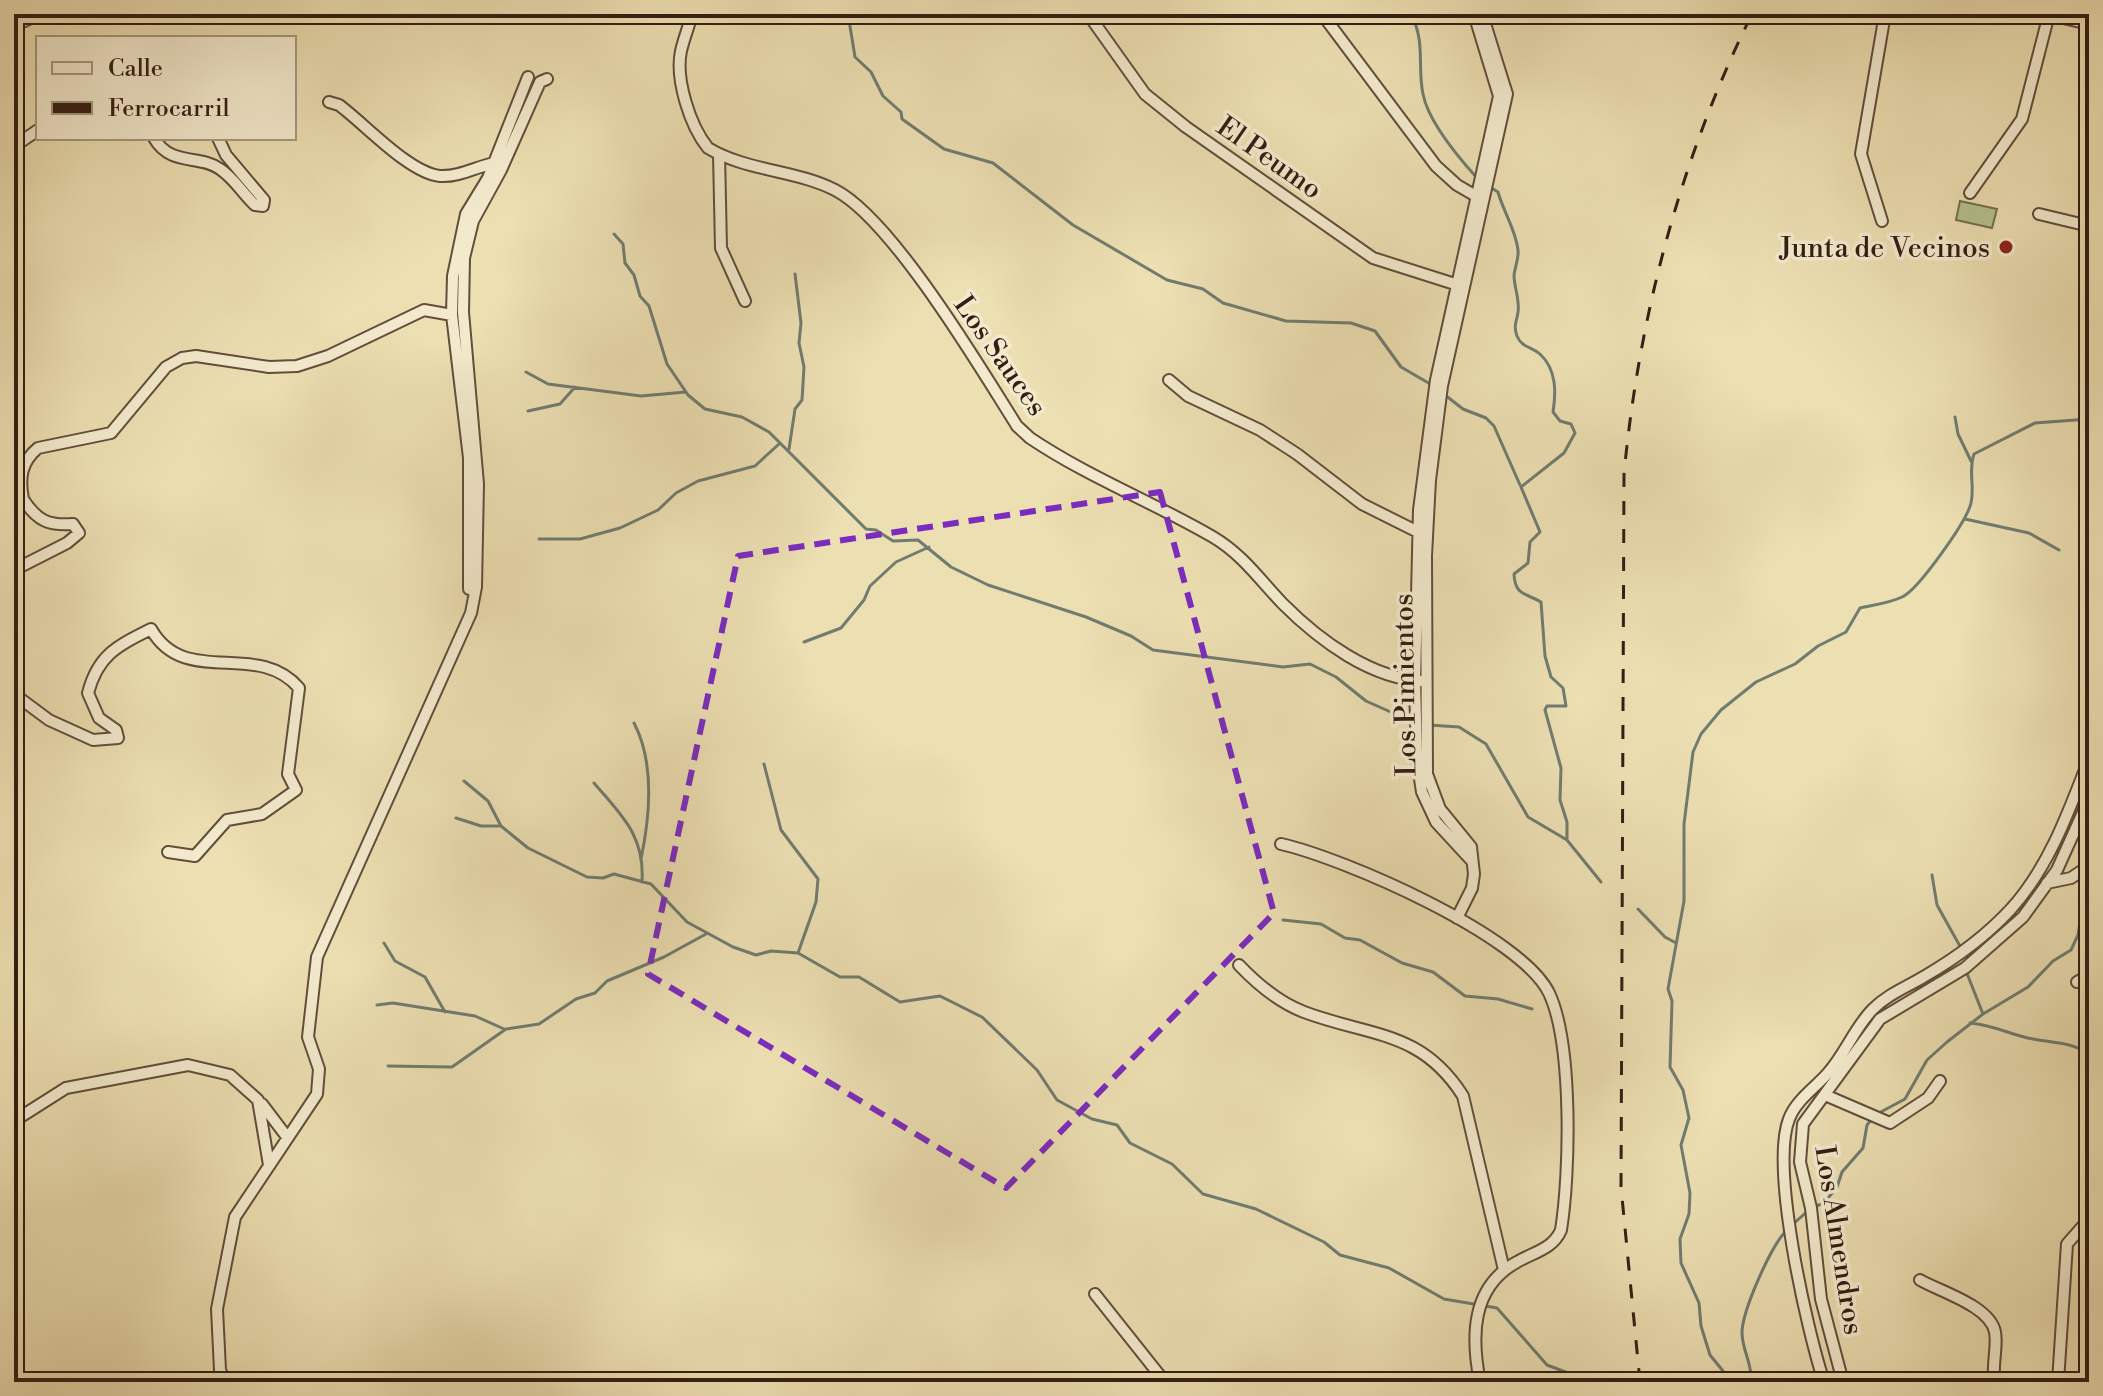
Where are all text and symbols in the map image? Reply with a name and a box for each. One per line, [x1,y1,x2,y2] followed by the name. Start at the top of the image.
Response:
[36,36,296,140] legend
[108,54,163,84] text: Calle
[108,94,230,124] text: Ferrocarril
[1209,109,1329,207] street label: El Peumo
[1778,231,1990,266] place label: Junta de Vecinos
[1997,238,2015,256] marker: Junta de Vecinos
[946,289,1054,423] street label: Los Sauces
[1386,593,1425,777] street label: Los Pimientos
[1806,1143,1871,1337] street label: Los Almendros

